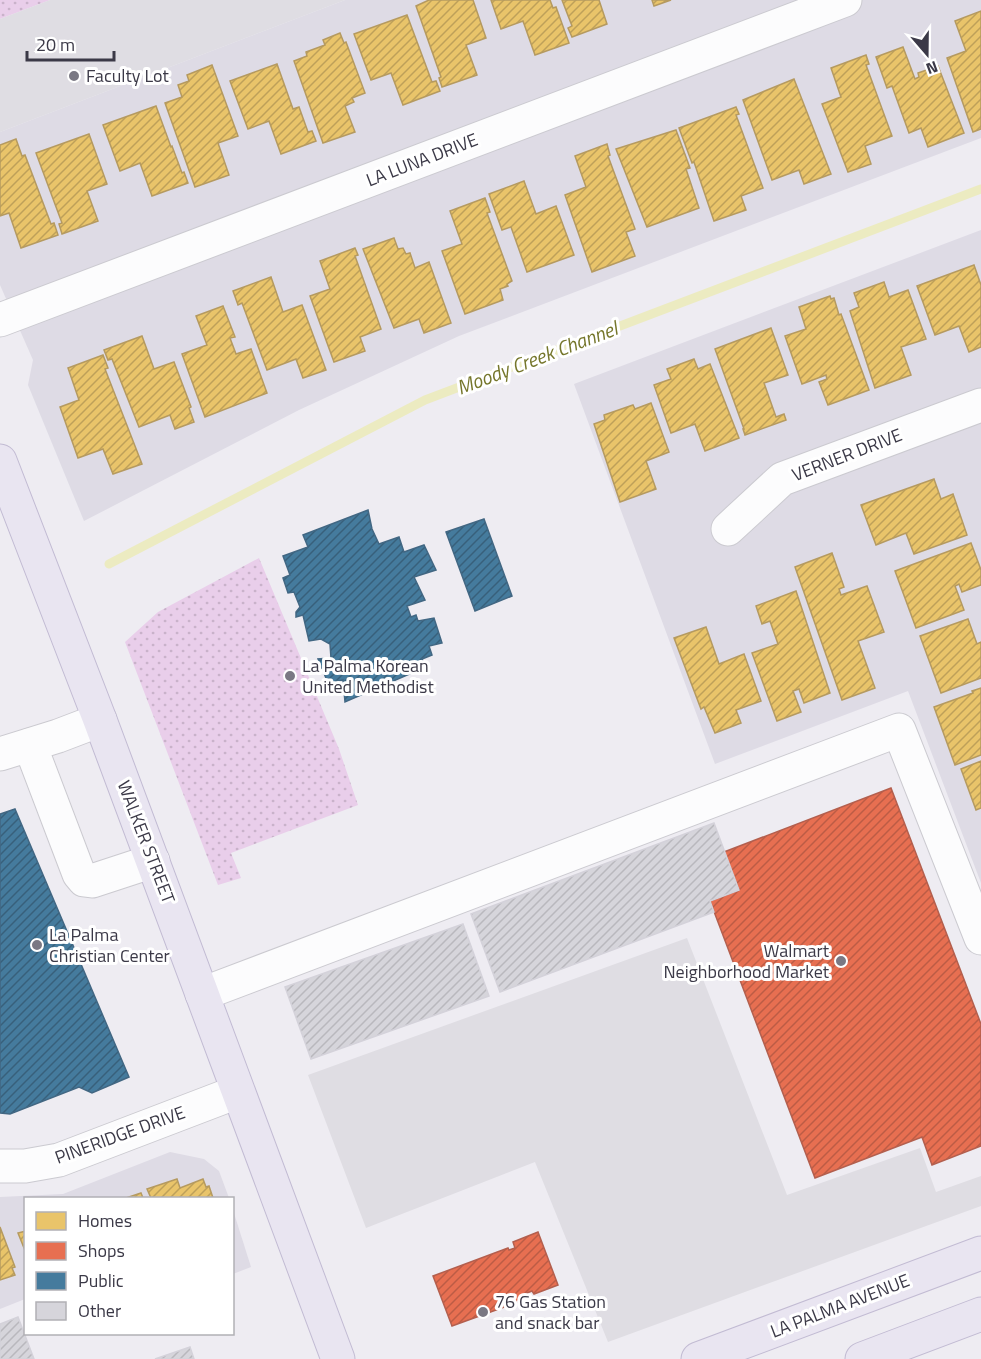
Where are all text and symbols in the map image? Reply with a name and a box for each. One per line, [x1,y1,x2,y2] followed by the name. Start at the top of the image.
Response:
[27,24,114,62] scale bar
[897,24,957,84] north arrow
[36,31,75,58] text: 20 m
[923,55,941,81] text: N
[86,62,169,89] place label: Faculty Lot
[67,69,81,83] marker: Faculty Lot
[362,126,482,193] street label: LA LUNA DRIVE
[452,312,624,402] water label: Moody Creek Channel
[788,421,906,488] street label: VERNER DRIVE
[302,652,434,700] place label: La Palma Korean United Methodist
[283,669,297,683] marker: La Palma Korean United Methodist
[111,776,183,908] street label: WALKER STREET
[49,921,170,969] place label: La Palma Christian Center
[664,937,830,985] place label: Walmart Neighborhood Market
[30,938,44,952] marker: La Palma Christian Center
[834,954,848,968] marker: Walmart Neighborhood Market
[51,1098,189,1171] street label: PINERIDGE DRIVE
[24,1197,234,1335] legend
[78,1207,132,1234] text: Homes
[78,1237,125,1264] text: Shops
[78,1267,124,1294] text: Public
[766,1267,913,1344] street label: LA PALMA AVENUE
[495,1288,606,1336] place label: 76 Gas Station and snack bar
[78,1297,121,1324] text: Other
[476,1305,490,1319] marker: 76 Gas Station and snack bar

